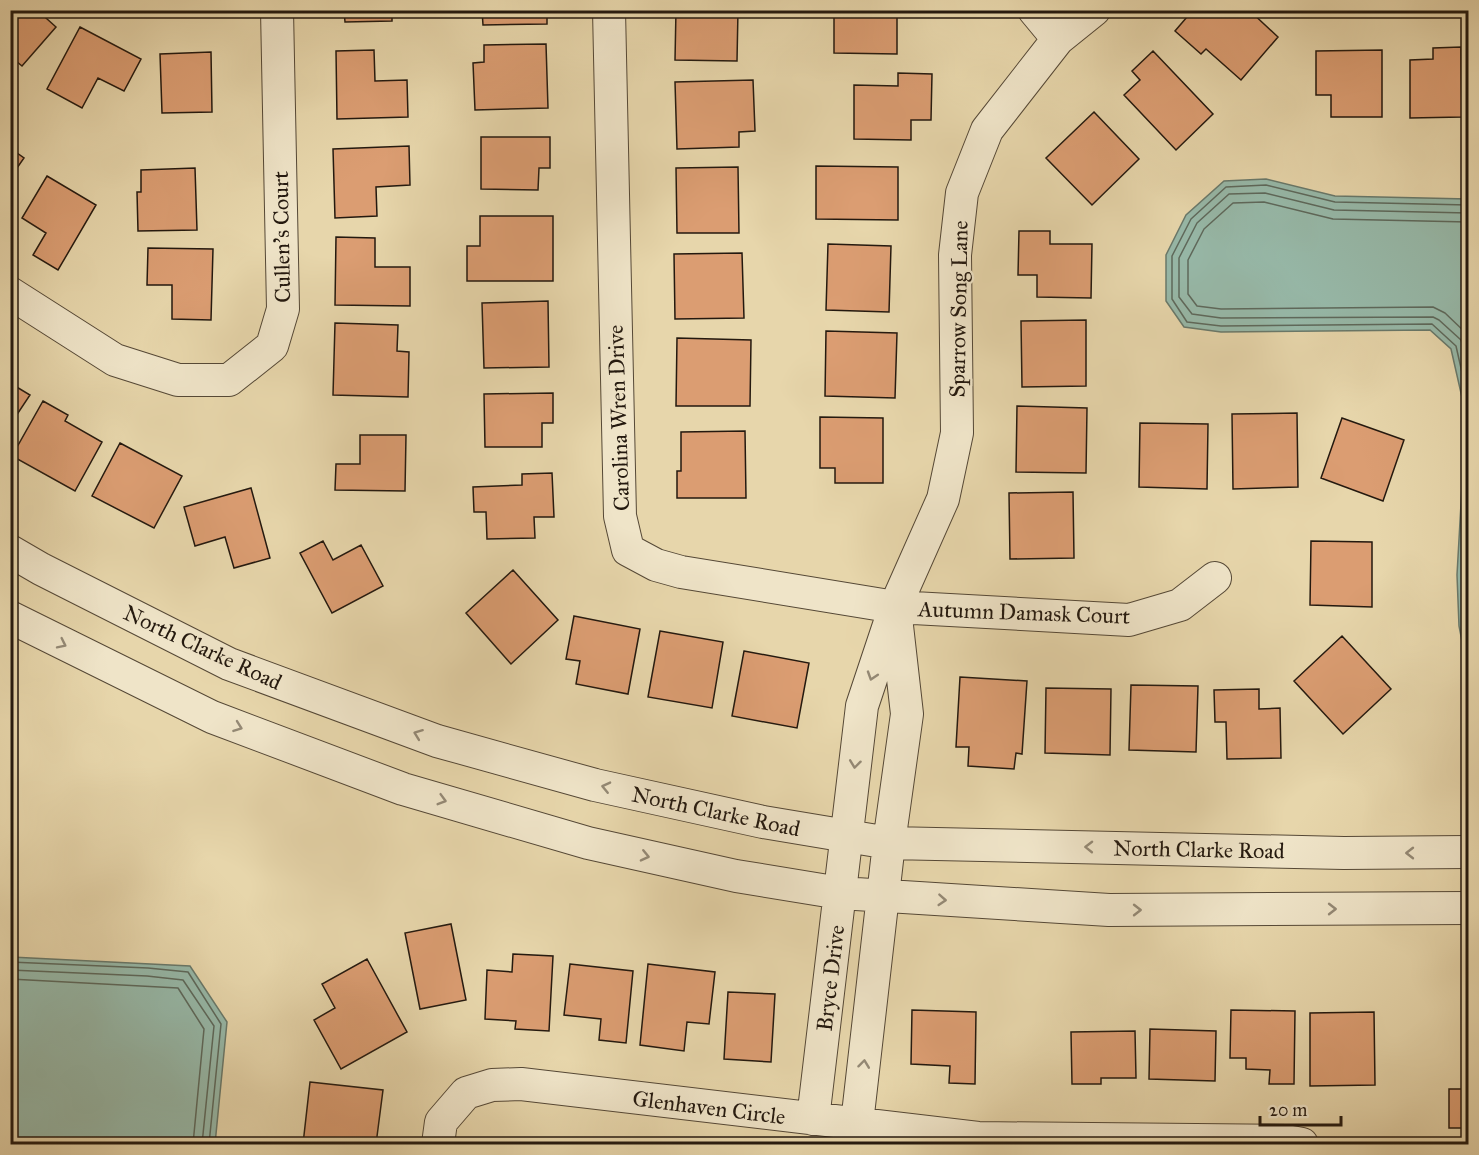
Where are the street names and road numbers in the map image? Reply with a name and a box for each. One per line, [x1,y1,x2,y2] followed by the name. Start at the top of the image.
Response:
[267,171,296,303] street label: Cullen's Court
[943,220,974,398] street label: Sparrow Song Lane
[602,324,635,512] street label: Carolina Wren Drive
[916,595,1131,630] street label: Autumn Damask Court
[119,599,286,696] street label: North Clarke Road
[629,780,803,843] street label: North Clarke Road
[1113,835,1285,864] street label: North Clarke Road
[811,923,850,1033] street label: Bryce Drive
[631,1085,787,1130] street label: Glenhaven Circle

